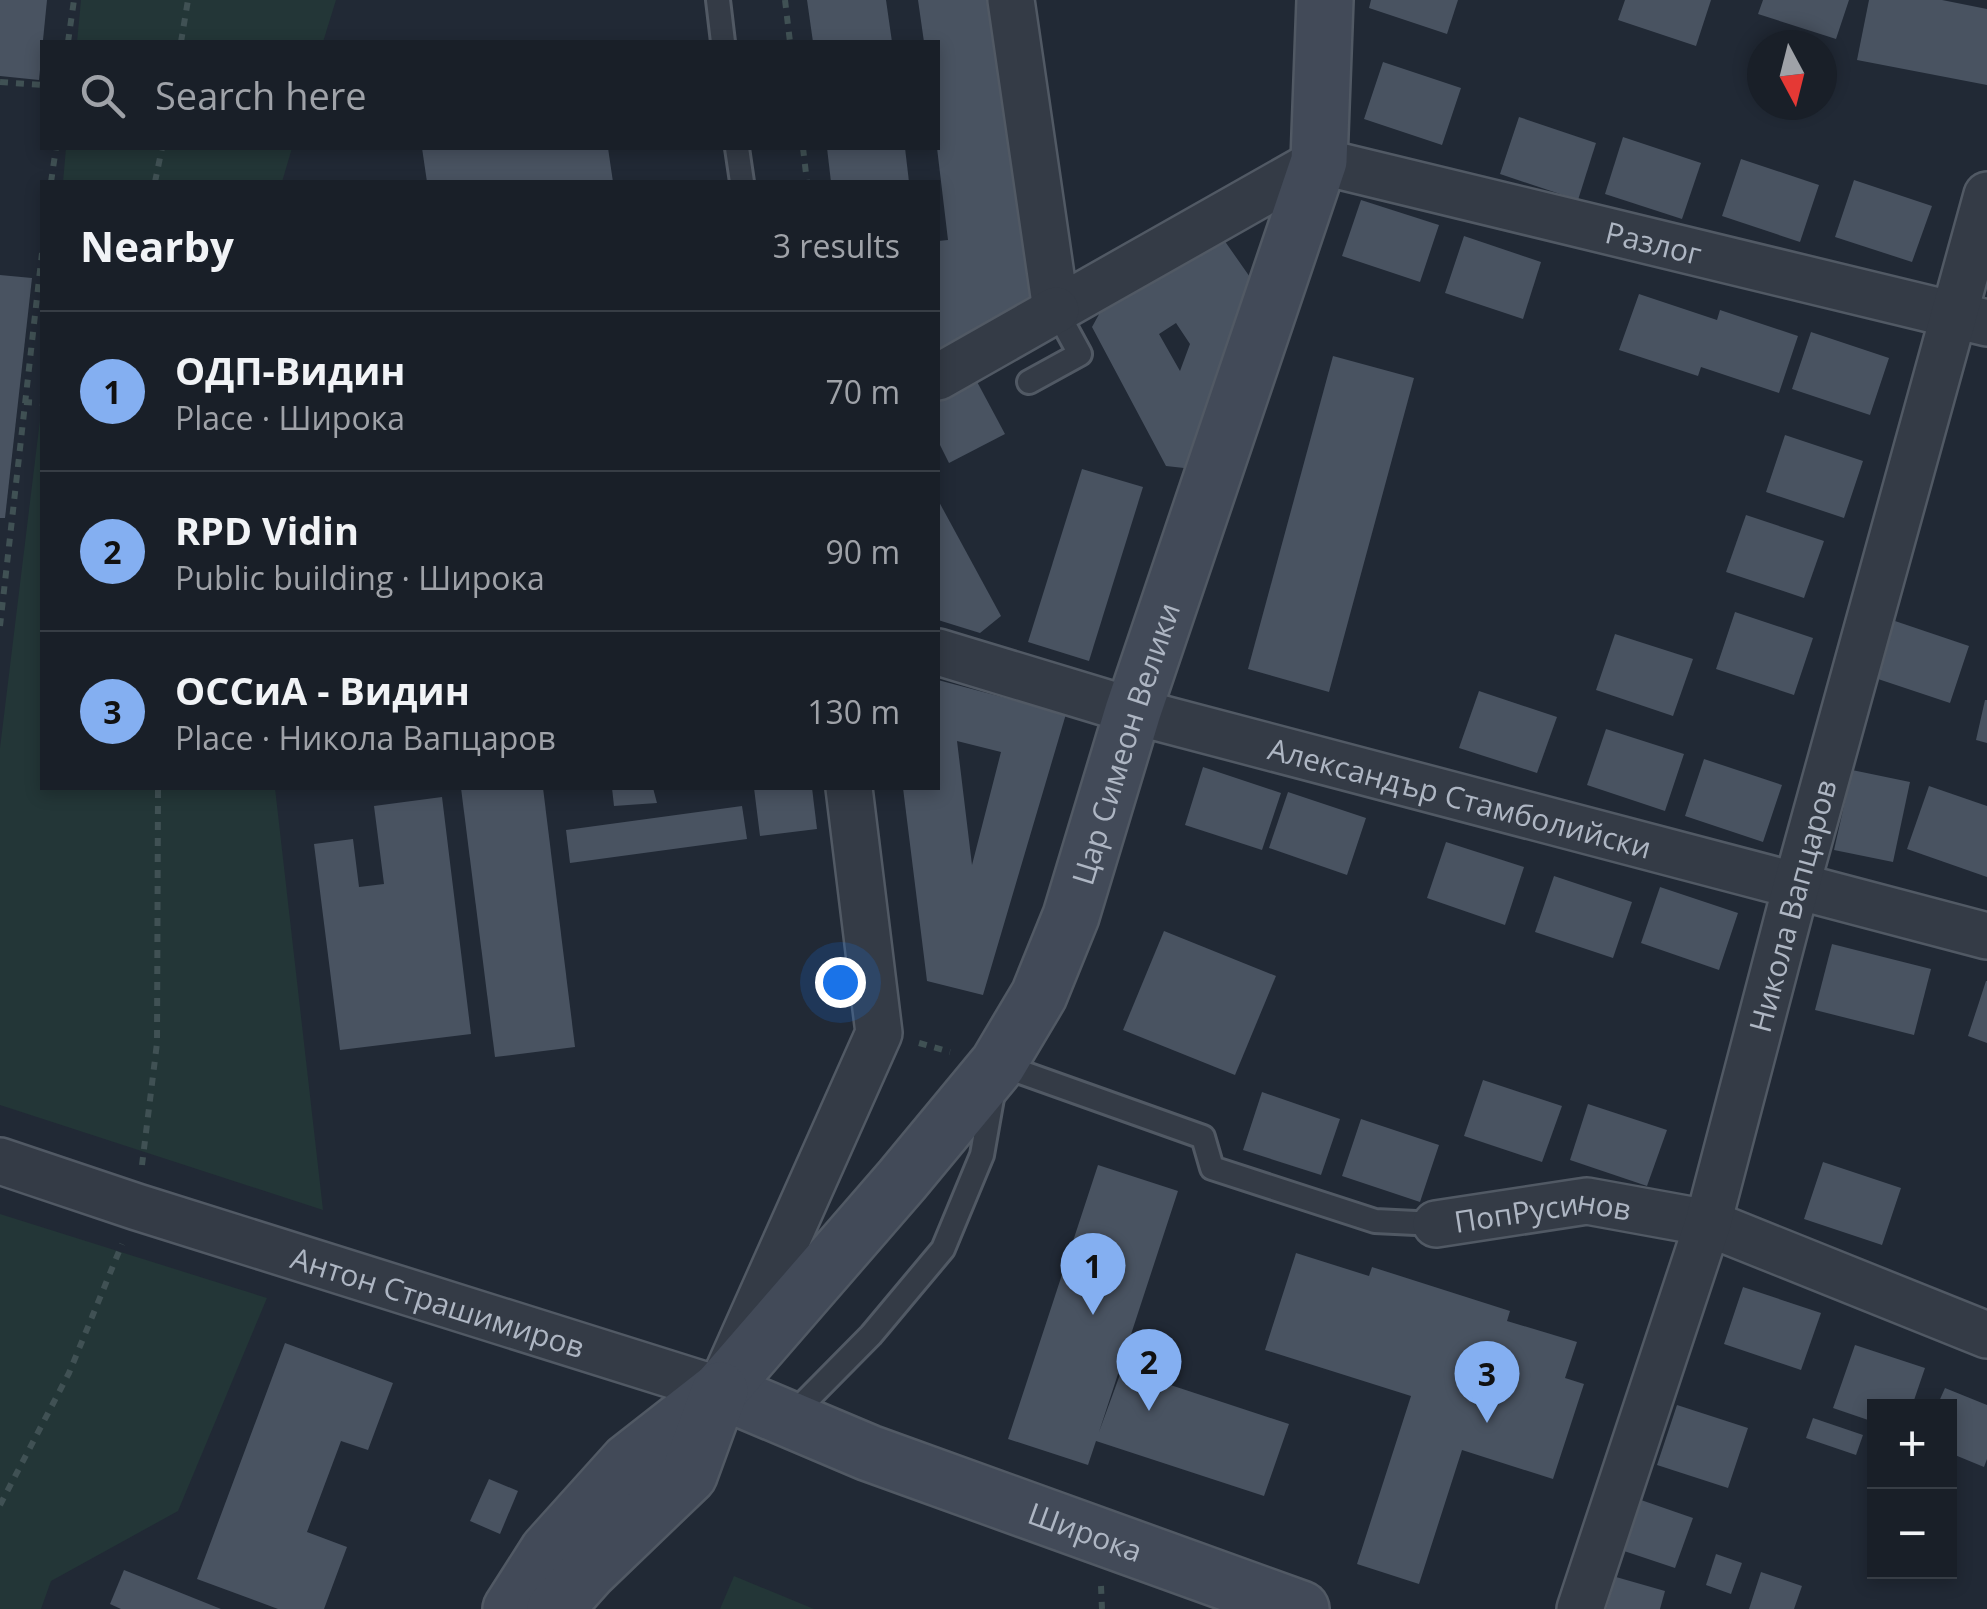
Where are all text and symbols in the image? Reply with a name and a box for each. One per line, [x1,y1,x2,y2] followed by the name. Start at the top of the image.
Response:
[1747,30,1837,120] north arrow
[40,40,940,150] search box
[75,68,130,123] icon: search
[155,69,367,121] text: Search here
[1602,211,1706,274] street label: Разлог
[80,217,234,274] text: Nearby
[773,224,900,267] text: 3 results
[175,344,406,396] text: ОДП-Видин
[103,370,122,413] text: 1
[825,370,900,413] text: 70 m
[175,396,405,439] text: Place · Широка
[175,504,359,556] text: RPD Vidin
[103,530,122,573] text: 2
[825,530,900,573] text: 90 m
[175,556,545,599] text: Public building · Широка
[1061,597,1189,889] street label: Цар Симеон Велики
[175,664,470,716] text: ОССиА - Видин
[103,690,122,733] text: 3
[807,690,900,733] text: 130 m
[175,716,556,759] text: Place · Никола Вапцаров
[1264,727,1656,867] street label: Александър Стамболийски
[1738,774,1845,1036] street label: Никола Вапцаров
[815,957,866,1008] your location
[1451,1179,1635,1242] street label: ПопРусинов
[1060,1232,1126,1315] pin: 1
[286,1236,590,1367] street label: Антон Страшимиров
[1116,1328,1182,1411] pin: 2
[1454,1340,1520,1423] pin: 3
[1867,1399,1957,1579] map controls
[1867,1399,1957,1489] button: +
[1867,1489,1957,1579] button: −
[1023,1492,1148,1571] street label: Широка

